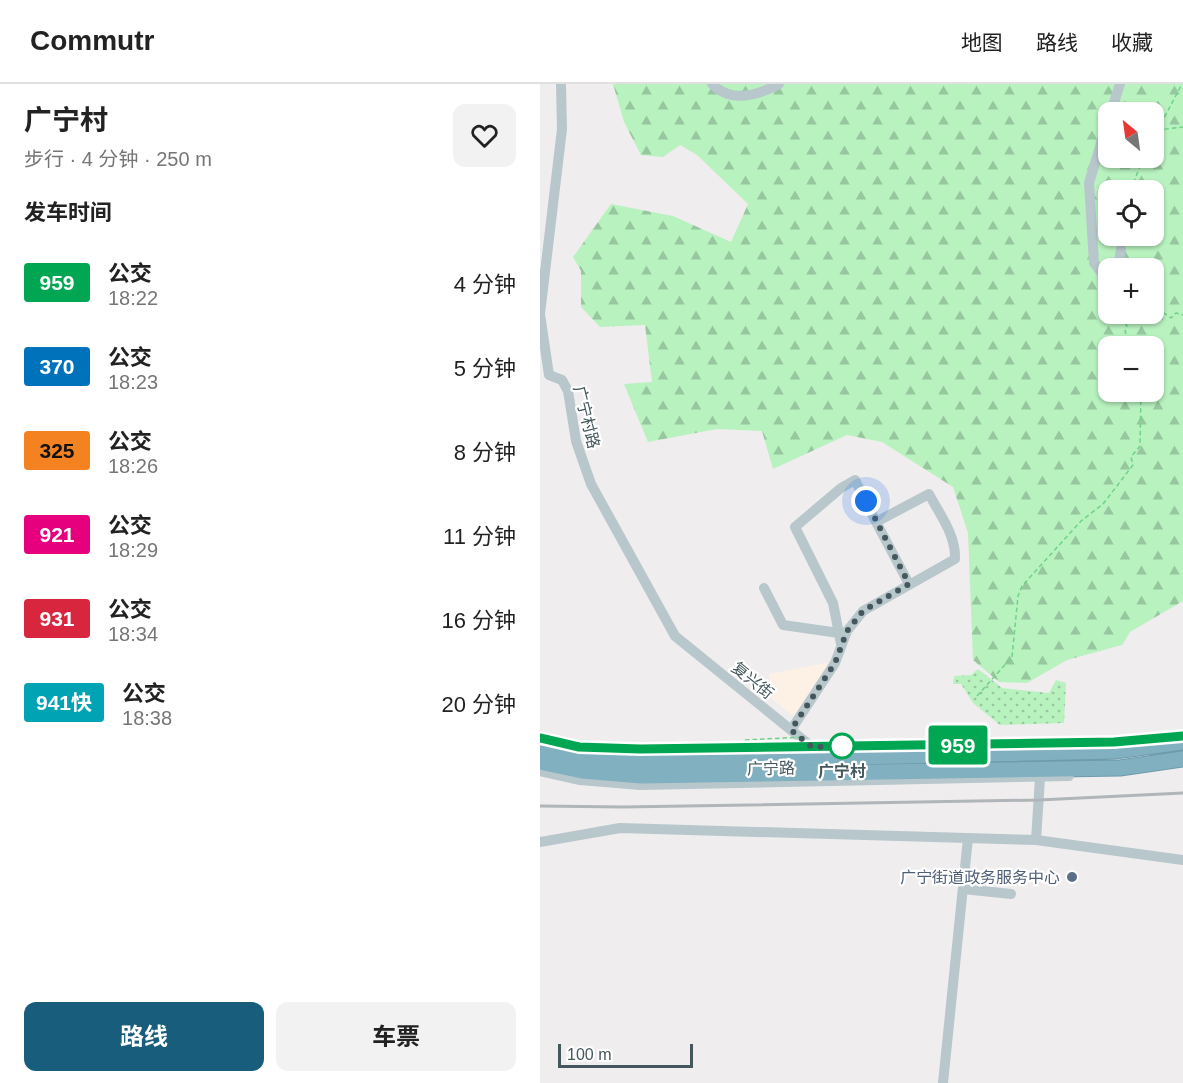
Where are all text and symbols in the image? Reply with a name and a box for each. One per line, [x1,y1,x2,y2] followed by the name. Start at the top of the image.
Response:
[30,25,154,56] text: Commutr
[961,31,1003,54] text: 地图
[1036,31,1078,54] text: 路线
[1111,31,1153,54] text: 收藏
[1098,102,1164,168] north arrow
[1098,102,1164,402] map controls
[453,104,516,167] button: heart
[24,105,108,136] text: 广宁村
[24,148,212,170] text: 步行 · 4 分钟 · 250 m
[1098,180,1164,246] button: locate
[24,200,112,225] text: 发车时间
[1098,258,1164,324] button: +
[108,261,152,286] text: 公交
[39,271,75,294] text: 959
[454,272,516,297] text: 4 分钟
[108,287,158,309] text: 18:22
[1098,336,1164,402] button: −
[108,345,152,370] text: 公交
[39,355,75,378] text: 370
[454,356,516,381] text: 5 分钟
[108,371,158,393] text: 18:23
[571,384,603,450] street label: 广宁村路
[108,429,152,454] text: 公交
[39,439,75,462] text: 325
[454,440,516,465] text: 8 分钟
[108,455,158,477] text: 18:26
[851,486,881,516] your location
[108,513,152,538] text: 公交
[39,523,75,546] text: 921
[443,524,516,549] text: 11 分钟
[108,539,158,561] text: 18:29
[108,597,152,622] text: 公交
[39,607,75,630] text: 931
[441,608,516,633] text: 16 分钟
[108,623,158,645] text: 18:34
[729,659,777,702] street label: 复兴街
[122,681,166,706] text: 公交
[36,691,92,714] text: 941快
[441,692,516,717] text: 20 分钟
[122,707,172,729] text: 18:38
[924,726,992,764] line badge: 959
[829,733,855,759] marker: 广宁村
[940,734,976,757] text: 959
[747,760,795,777] street label: 广宁路
[818,762,866,780] place label: 广宁村
[900,869,1060,886] place label: 广宁街道政务服务中心
[1065,870,1079,884] marker: 广宁街道政务服务中心
[24,1002,264,1071] button: 路线
[276,1002,516,1071] button: 车票
[558,1041,693,1068] scale bar
[567,1046,611,1063] text: 100 m

